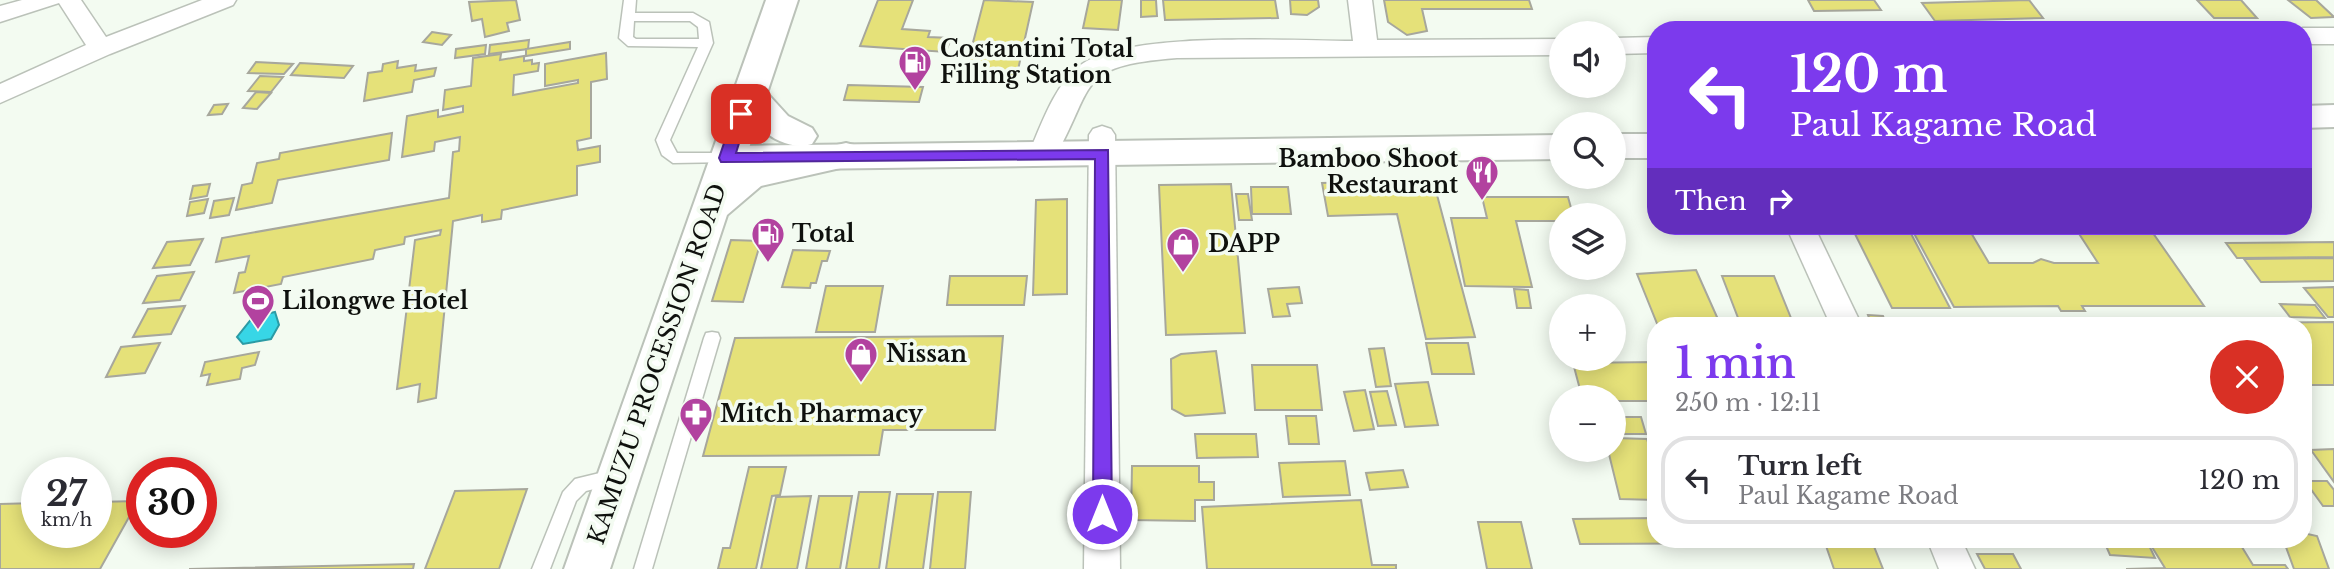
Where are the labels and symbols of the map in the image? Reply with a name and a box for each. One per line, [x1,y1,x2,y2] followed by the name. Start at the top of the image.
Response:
[940,35,1134,89] place label: Costantini Total Filling Station
[896,43,934,92] fuel station icon: Costantini Total Filling Station
[711,84,771,144] pin
[1278,145,1458,199] place label: Bamboo Shoot Restaurant
[1463,153,1501,202] restaurant icon: Bamboo Shoot Restaurant
[582,180,732,548] street label: KAMUZU PROCESSION ROAD
[749,215,787,264] fuel station icon: Total
[792,220,855,248] place label: Total
[1164,225,1202,274] shop icon: DAPP
[1208,230,1280,258] place label: DAPP
[239,282,277,331] sports icon: Lilongwe Hotel
[282,287,468,315] place label: Lilongwe Hotel
[842,335,880,384] shop icon: Nissan
[886,340,967,368] place label: Nissan
[677,395,715,444] pharmacy icon: Mitch Pharmacy
[720,400,924,428] place label: Mitch Pharmacy
[126,457,217,548] speed limit sign: 30
[1065,477,1139,551] position arrow

